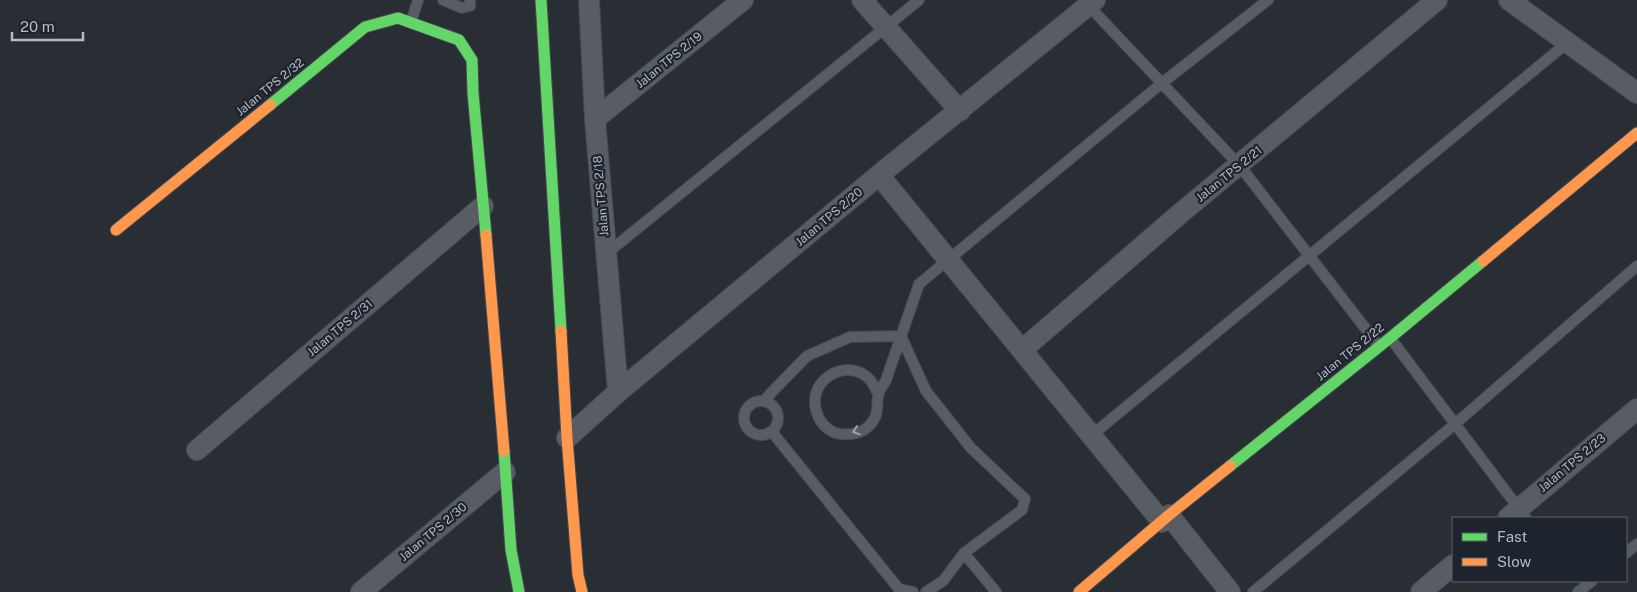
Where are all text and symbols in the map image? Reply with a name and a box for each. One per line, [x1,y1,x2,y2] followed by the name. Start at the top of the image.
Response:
[12,10,84,42] scale bar
[20,18,55,35] text: 20 m
[633,29,705,91] street label: Jalan TPS 2/19
[233,55,307,119] street label: Jalan TPS 2/32
[1193,143,1265,205] street label: Jalan TPS 2/21
[590,155,612,237] street label: Jalan TPS 2/18
[793,185,865,249] street label: Jalan TPS 2/20
[304,297,376,359] street label: Jalan TPS 2/31
[1313,320,1387,384] street label: Jalan TPS 2/22
[852,426,861,436] one-way arrow
[1536,431,1608,495] street label: Jalan TPS 2/23
[397,500,469,564] street label: Jalan TPS 2/30
[1452,517,1627,582] legend
[1497,528,1527,545] text: Fast
[1497,553,1532,570] text: Slow

